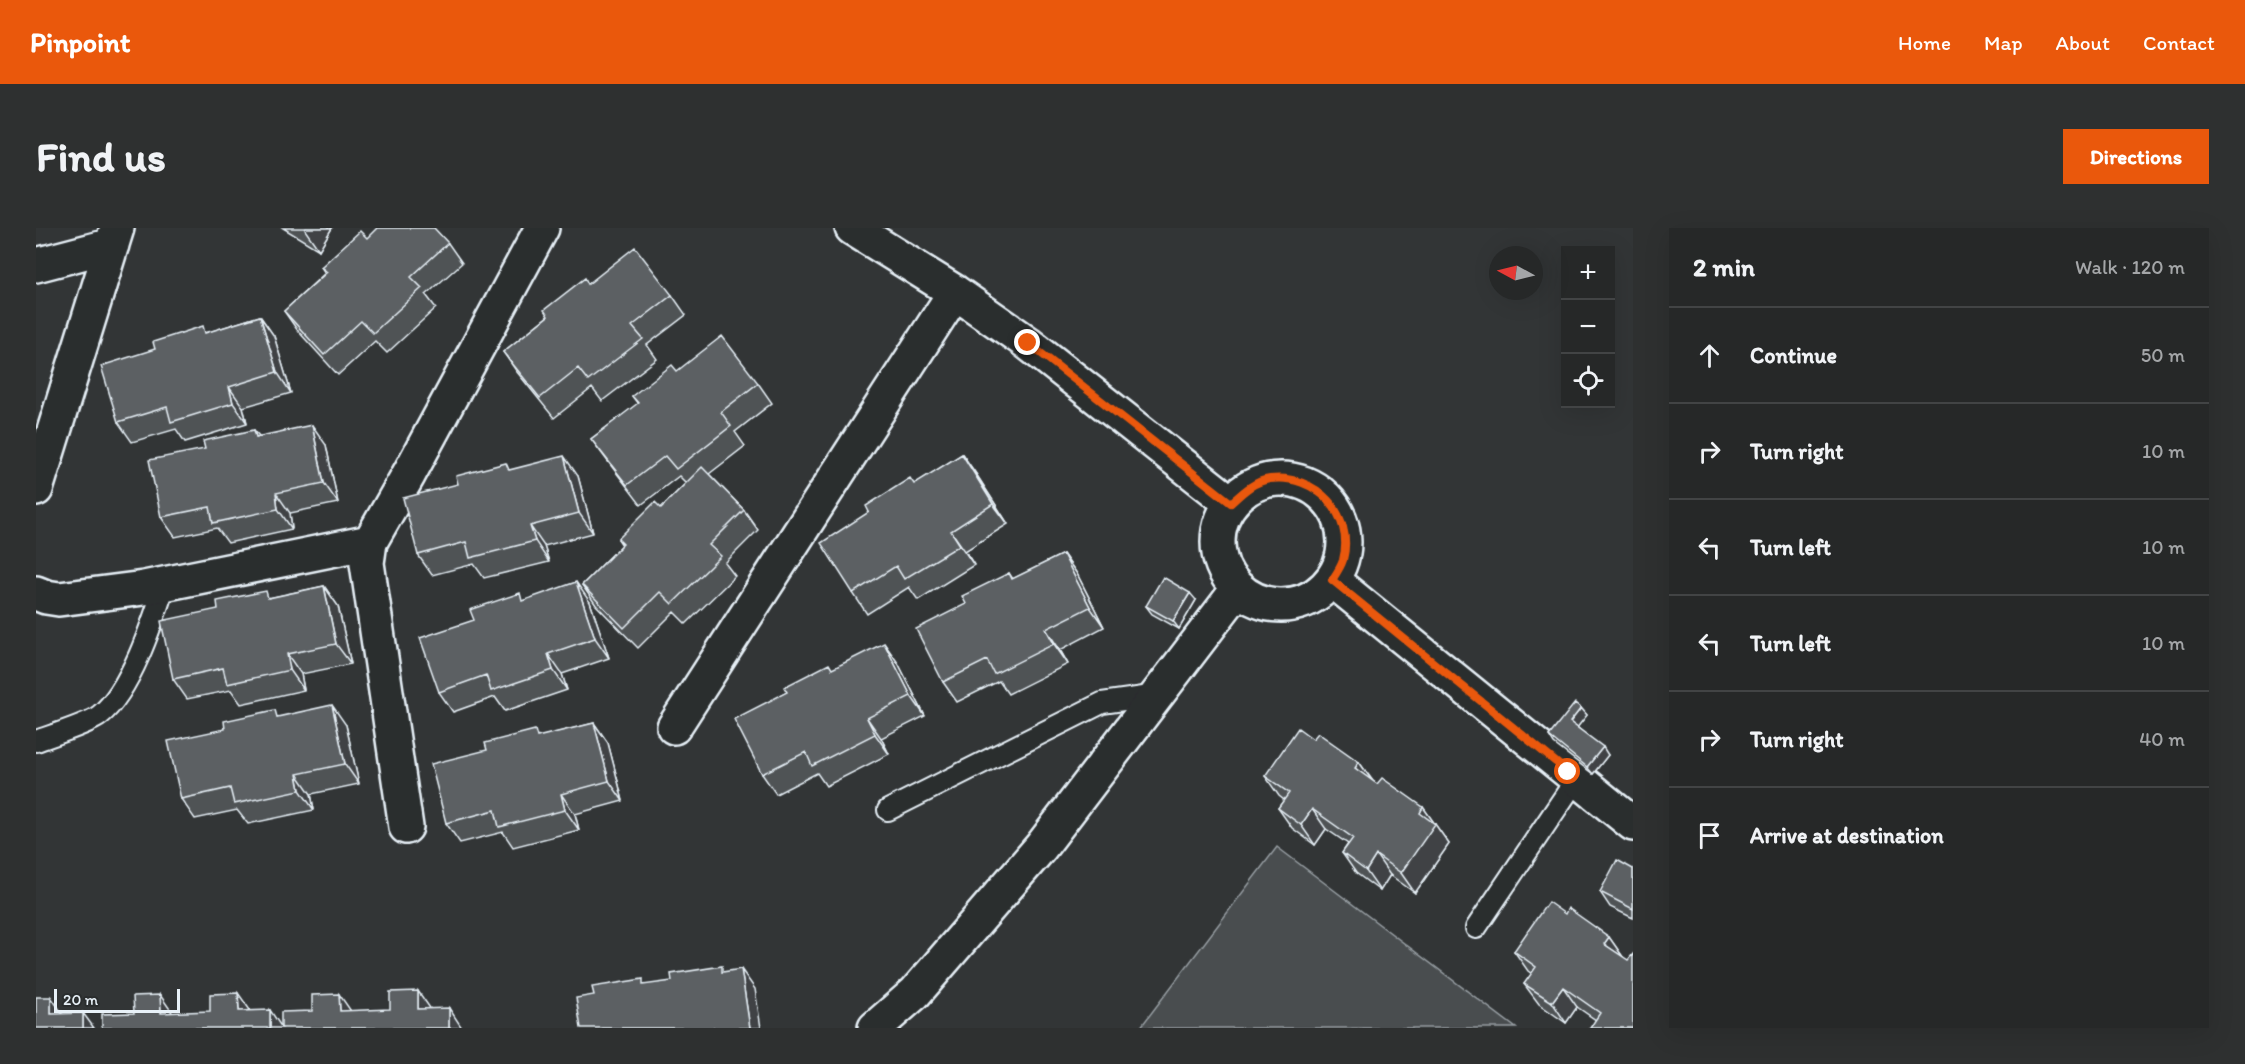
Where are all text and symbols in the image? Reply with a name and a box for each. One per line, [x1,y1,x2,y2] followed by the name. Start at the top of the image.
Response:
[30,25,131,59] text: Pinpoint
[1898,30,1951,55] text: Home
[1984,30,2023,55] text: Map
[2056,30,2110,55] text: About
[2143,30,2215,55] text: Contact
[2063,129,2209,184] button: Directions
[36,131,166,182] text: Find us
[1489,246,1543,300] north arrow
[1561,246,1615,408] map controls
[1561,246,1615,300] button: +
[1693,251,1755,283] text: 2 min
[2075,255,2185,279] text: Walk · 120 m
[1561,300,1615,354] button: −
[1014,329,1040,355] route end
[1693,339,1726,372] icon: ahead
[1750,342,1837,369] text: Continue
[2141,343,2185,367] text: 50 m
[1561,354,1615,408] button: locate
[1693,435,1726,468] icon: right
[1750,438,1844,465] text: Turn right
[2142,439,2185,463] text: 10 m
[1693,531,1726,564] icon: left
[1750,534,1831,561] text: Turn left
[2142,535,2185,559] text: 10 m
[1693,627,1726,660] icon: left
[1750,630,1831,657] text: Turn left
[2142,631,2185,655] text: 10 m
[1693,723,1726,756] icon: right
[1750,726,1844,753] text: Turn right
[2139,727,2185,751] text: 40 m
[1554,758,1580,784] route start
[1693,819,1726,852] icon: arrive
[1750,822,1944,849] text: Arrive at destination
[54,986,180,1014] scale bar
[63,990,98,1009] text: 20 m

